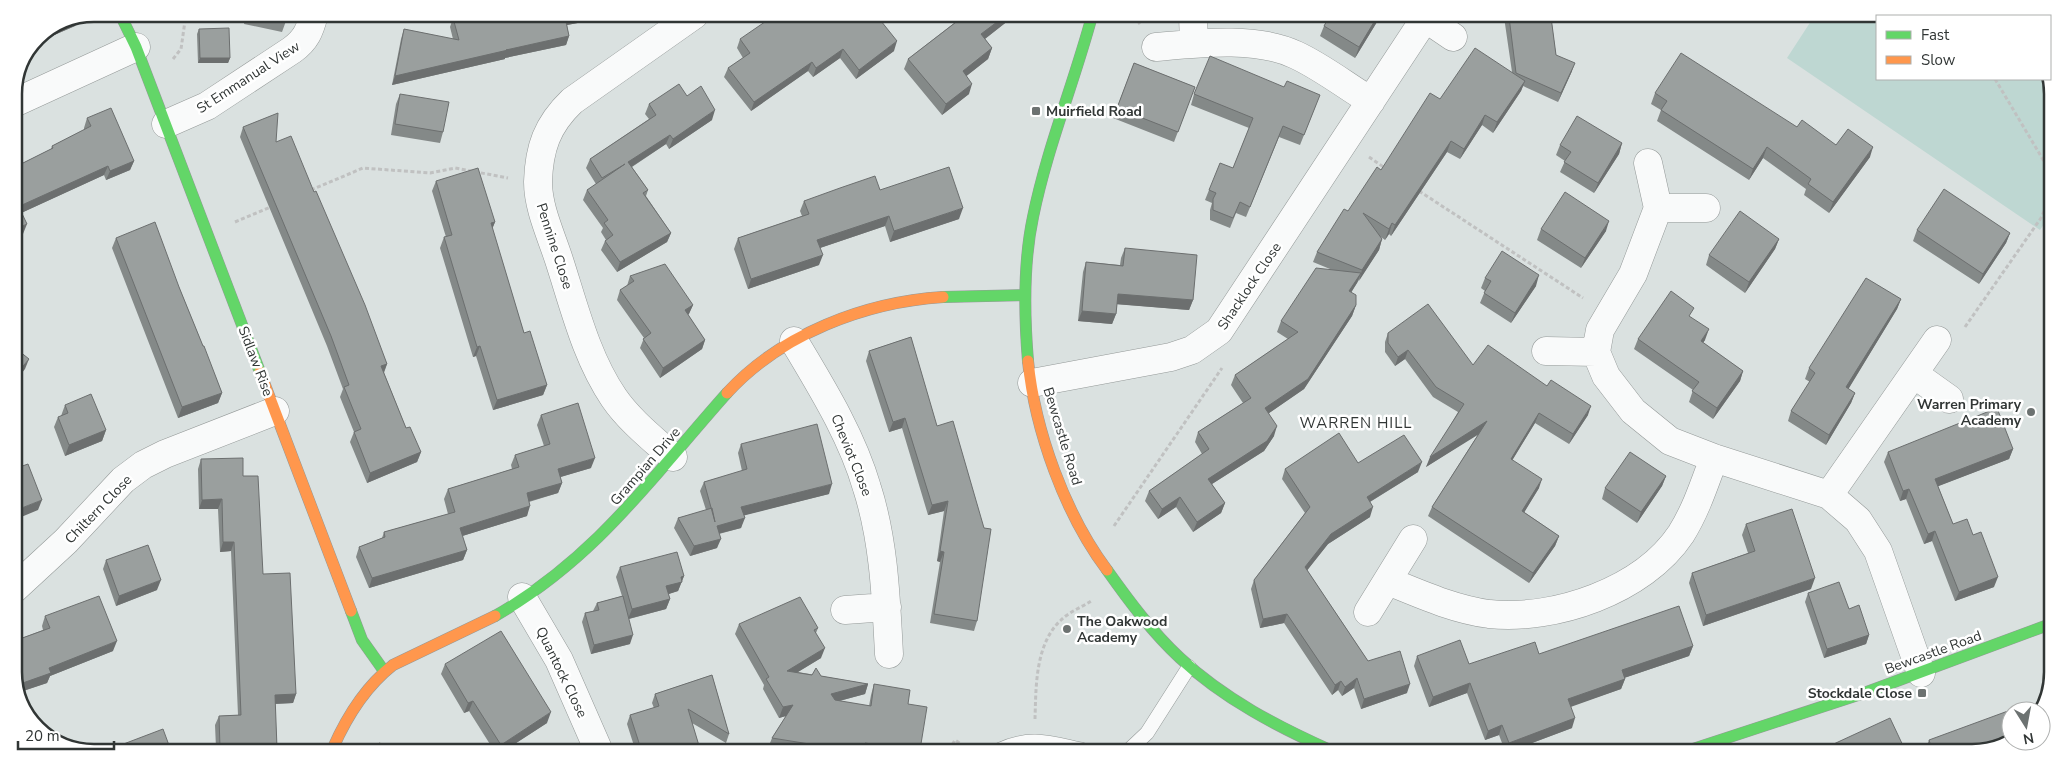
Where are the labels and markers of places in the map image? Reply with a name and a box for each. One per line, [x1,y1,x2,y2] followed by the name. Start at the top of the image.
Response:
[1046,102,1142,121] place label: Muirfield Road
[1030,105,1042,117] marker: Muirfield Road
[1917,395,2022,430] place label: Warren Primary Academy
[2025,406,2037,418] marker: Warren Primary Academy
[1077,612,1167,647] place label: The Oakwood Academy
[1061,623,1073,635] marker: The Oakwood Academy
[1808,684,1912,703] place label: Stockdale Close
[1916,687,1928,699] marker: Stockdale Close

